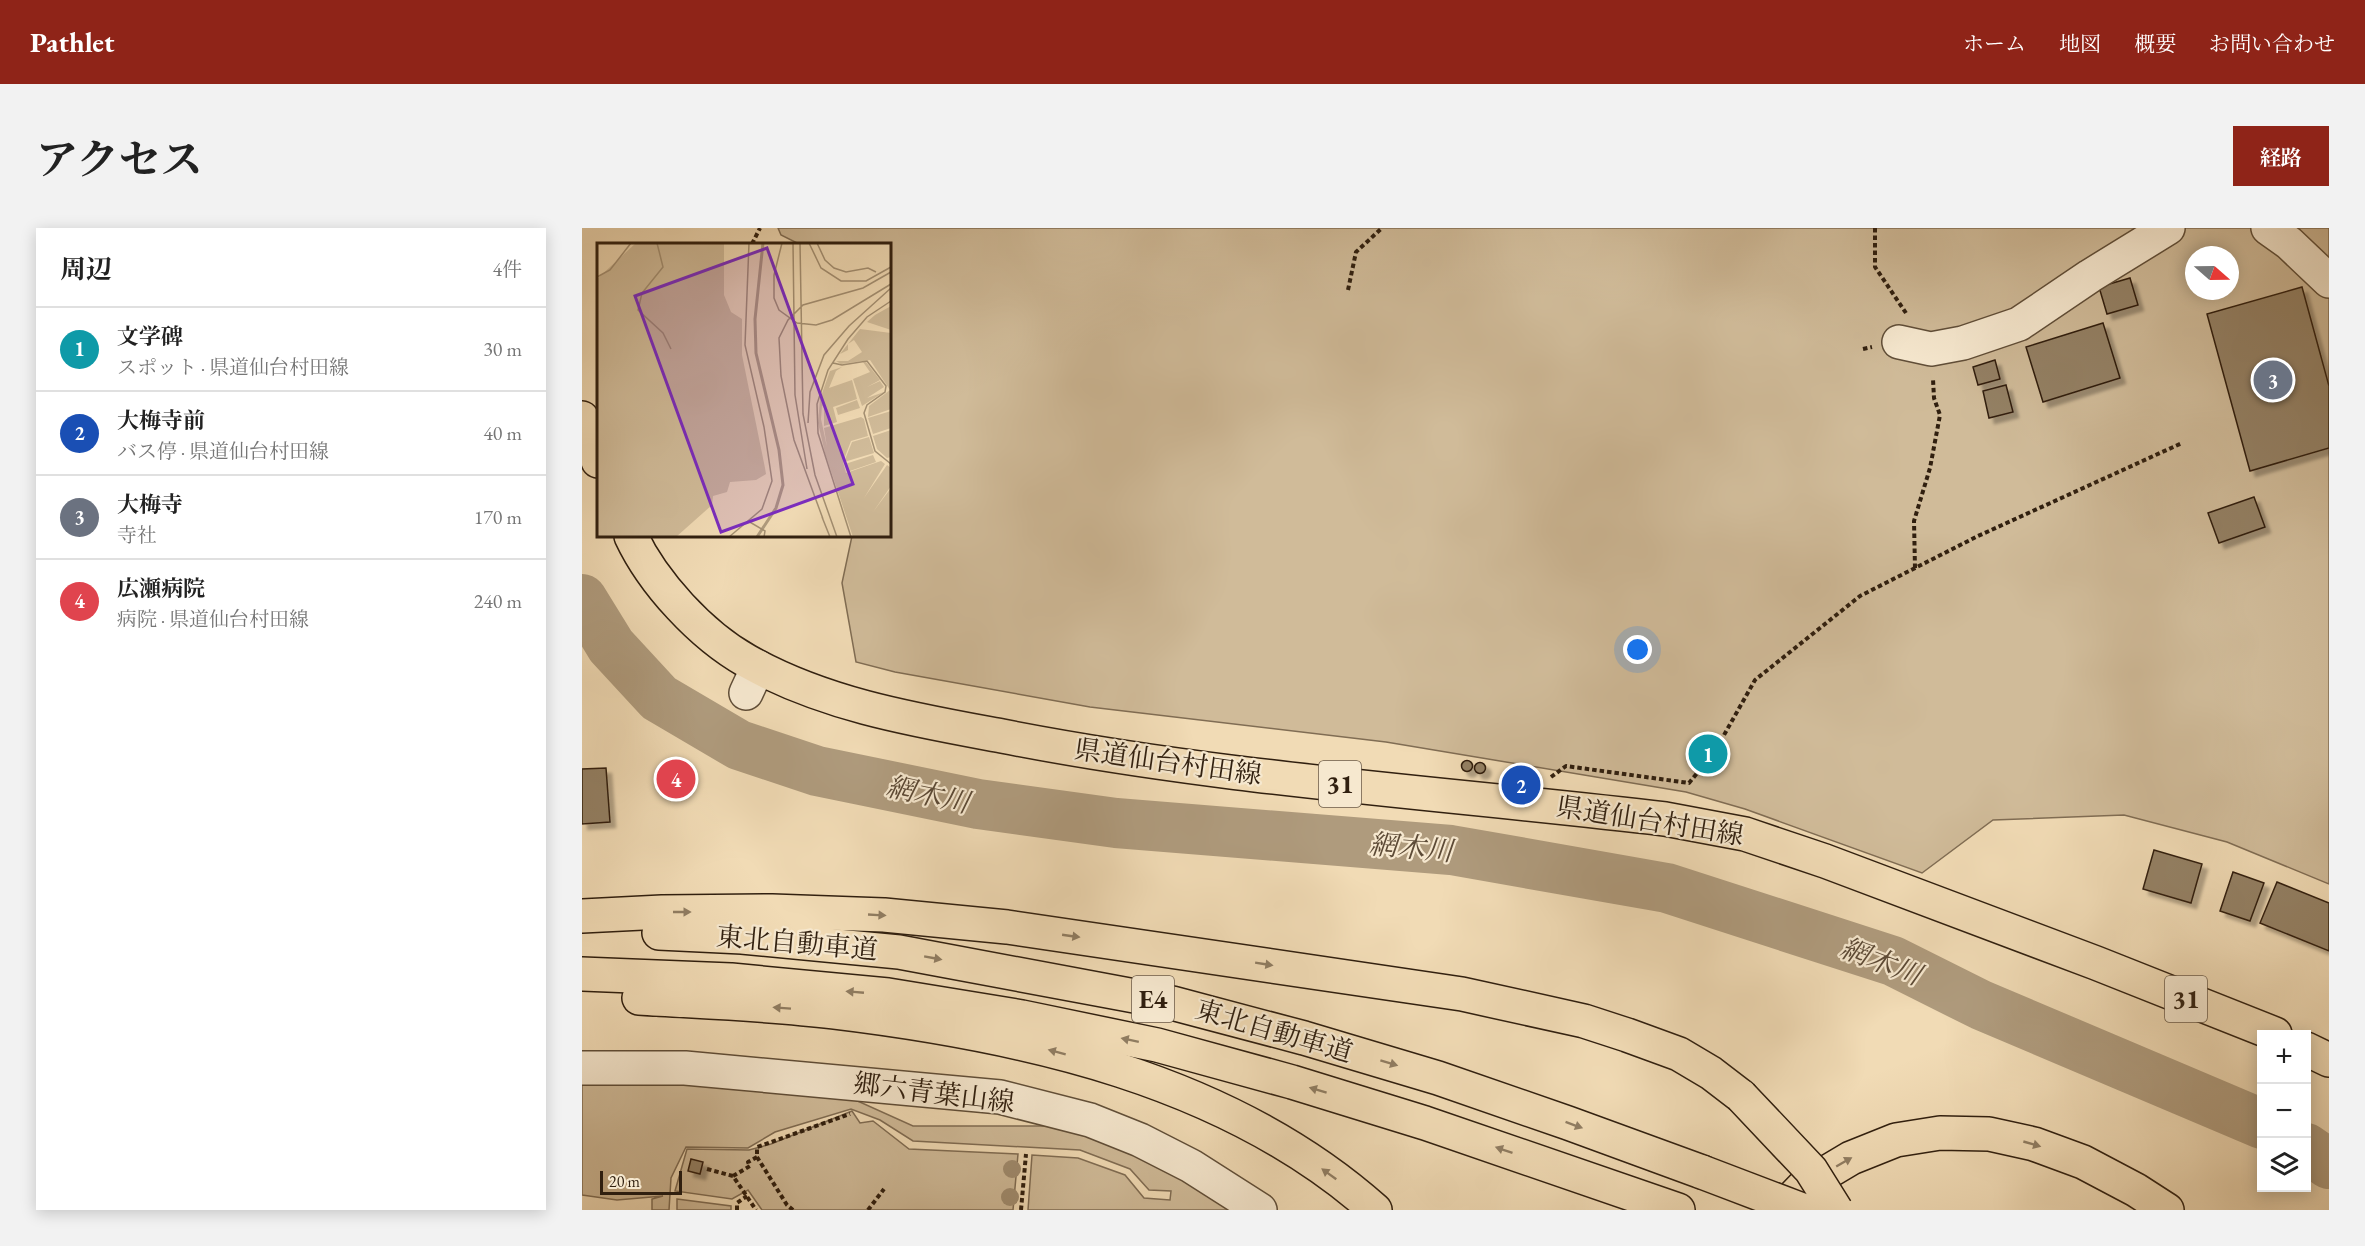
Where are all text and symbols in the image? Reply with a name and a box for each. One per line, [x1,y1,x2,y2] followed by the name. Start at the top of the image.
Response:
[30,24,114,60] text: Pathlet
[1963,30,2026,57] text: ホーム
[2059,30,2101,57] text: 地図
[2134,30,2176,57] text: 概要
[2209,30,2335,57] text: お問い合わせ
[2233,126,2329,186] button: 経路
[36,132,203,187] text: アクセス
[597,243,891,537] inset map
[2185,246,2239,300] north arrow
[60,252,112,286] text: 周辺
[492,256,522,282] text: 4件
[117,322,183,351] text: 文学碑
[74,336,85,362] text: 1
[483,336,522,362] text: 30 m
[117,354,349,380] text: スポット · 県道仙台村田線
[2254,358,2292,402] pin: 3
[117,406,205,435] text: 大梅寺前
[74,420,85,446] text: 2
[483,420,522,446] text: 40 m
[117,438,329,464] text: バス停 · 県道仙台村田線
[117,490,183,519] text: 大梅寺
[74,504,85,530] text: 3
[474,504,522,530] text: 170 m
[117,522,157,548] text: 寺社
[117,574,205,603] text: 広瀬病院
[74,588,85,614] text: 4
[474,588,522,614] text: 240 m
[117,606,309,632] text: 病院 · 県道仙台村田線
[1623,635,1652,664] your location
[1072,731,1264,792] street label: 県道仙台村田線
[1688,732,1728,776] pin: 1
[656,756,695,802] pin: 4
[1319,761,1361,807] road number: 31
[1502,762,1540,808] pin: 2
[883,768,976,821] water label: 網木川
[1554,788,1746,853] street label: 県道仙台村田線
[1368,825,1457,869] water label: 網木川
[673,907,692,917] one-way arrow
[868,911,887,920] one-way arrow
[715,918,879,967] street label: 東北自動車道
[1835,929,1929,994] water label: 網木川
[1062,931,1081,940] one-way arrow
[924,954,943,963] one-way arrow
[1255,960,1274,969] one-way arrow
[1132,976,1174,1022] road number: E4
[2165,976,2207,1022] road number: 31
[846,987,865,997] one-way arrow
[1191,991,1357,1070] street label: 東北自動車道
[772,1003,791,1013] one-way arrow
[2257,1030,2311,1192] map controls
[2257,1030,2311,1084] button: +
[1121,1034,1139,1044] one-way arrow
[1048,1047,1066,1056] one-way arrow
[1380,1059,1398,1068] one-way arrow
[852,1065,1017,1120] street label: 郷六青葉山線
[2257,1084,2311,1138] button: −
[1309,1085,1327,1094] one-way arrow
[1565,1120,1583,1130] one-way arrow
[2257,1138,2311,1192] button: layers
[2023,1140,2041,1150] one-way arrow
[1495,1145,1513,1154] one-way arrow
[1836,1157,1852,1168] one-way arrow
[600,1168,682,1196] scale bar
[1321,1168,1337,1180] one-way arrow
[609,1171,640,1192] text: 20 m

